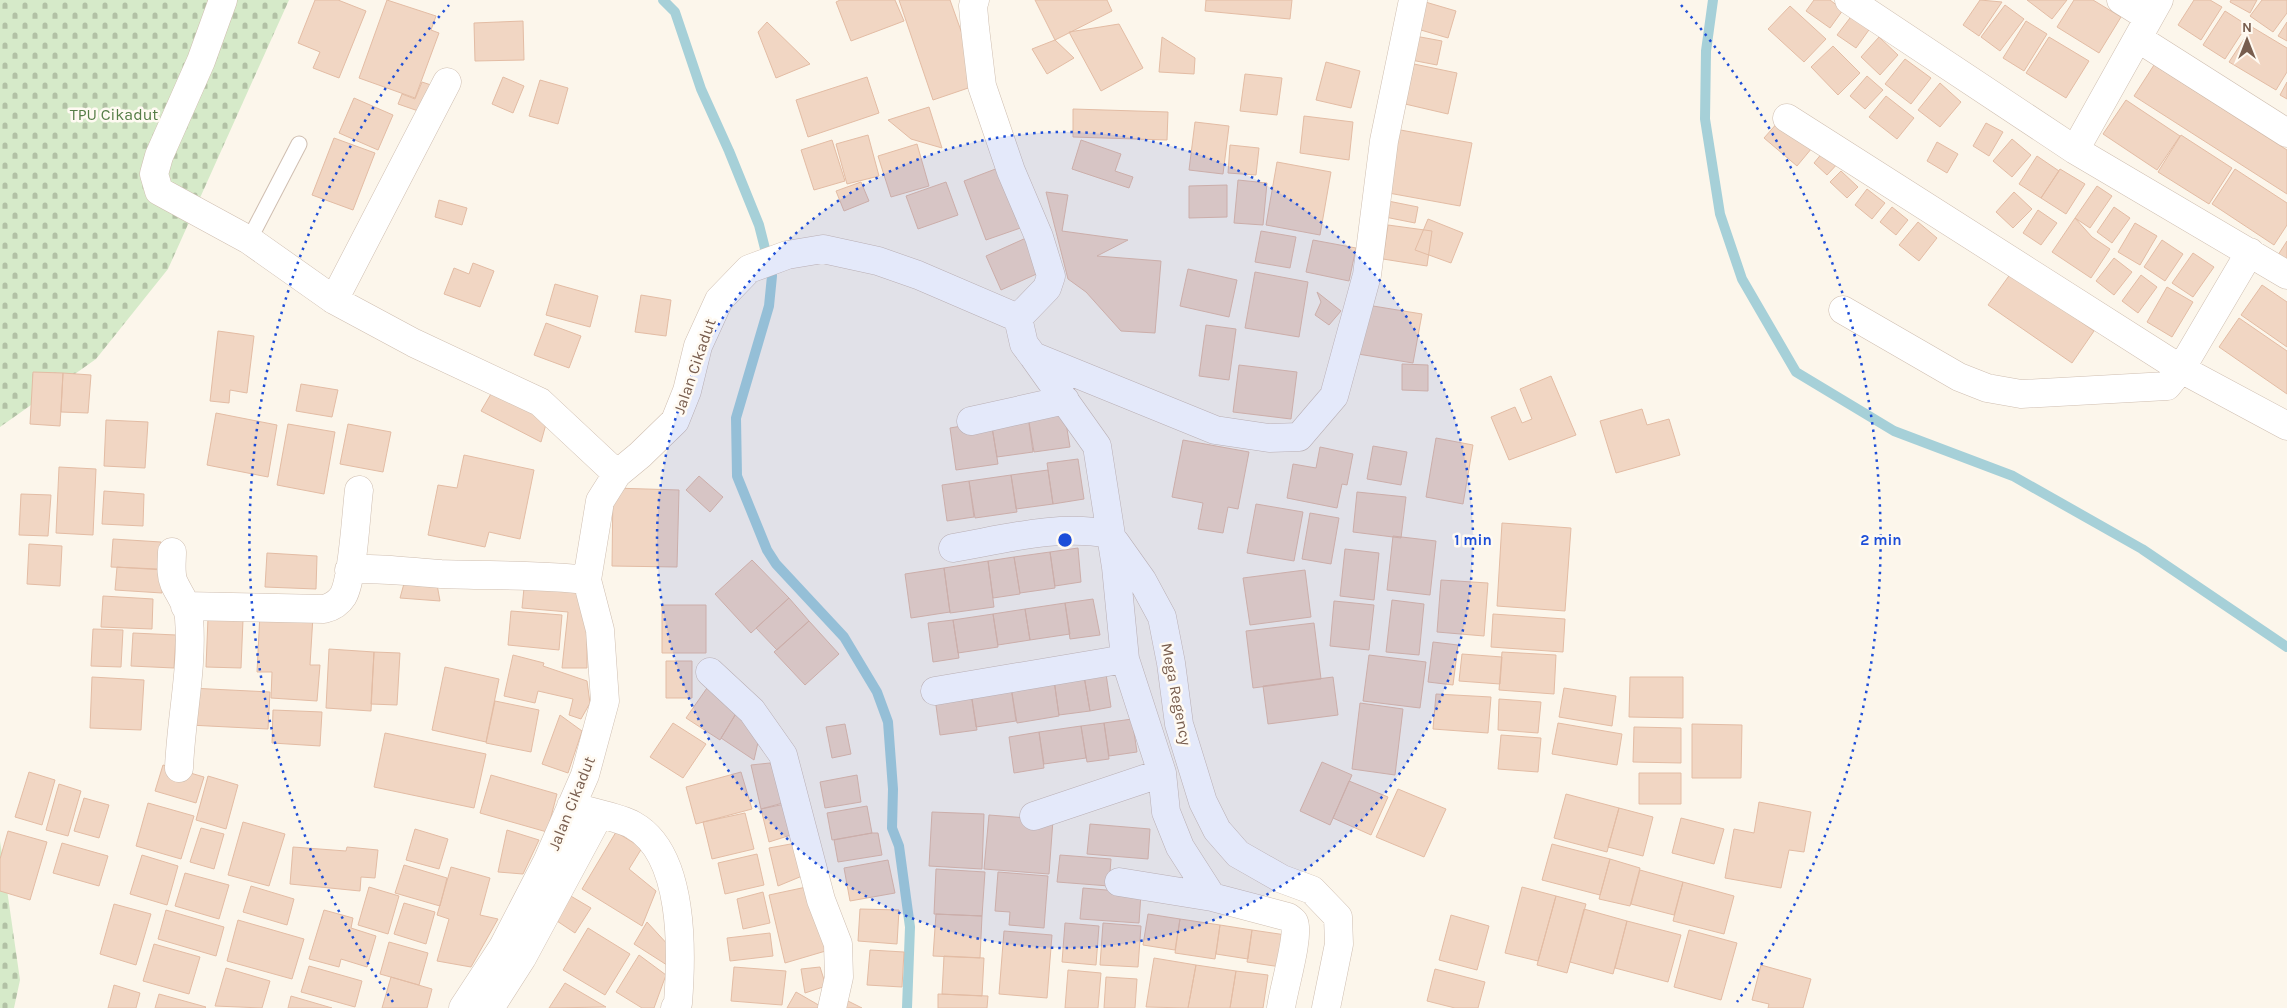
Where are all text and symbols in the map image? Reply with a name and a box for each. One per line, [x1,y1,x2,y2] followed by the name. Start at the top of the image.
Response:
[2222,15,2272,65] north arrow
[2242,19,2252,36] text: N
[70,105,158,124] park label: TPU Cikadut
[669,316,720,416] street label: Jalan Cikadut
[1056,531,1074,549] centre of rings
[1454,531,1492,549] text: 1 min
[1860,531,1902,549] text: 2 min
[1157,641,1196,748] street label: Mega Regency
[544,753,599,853] street label: Jalan Cikadut

